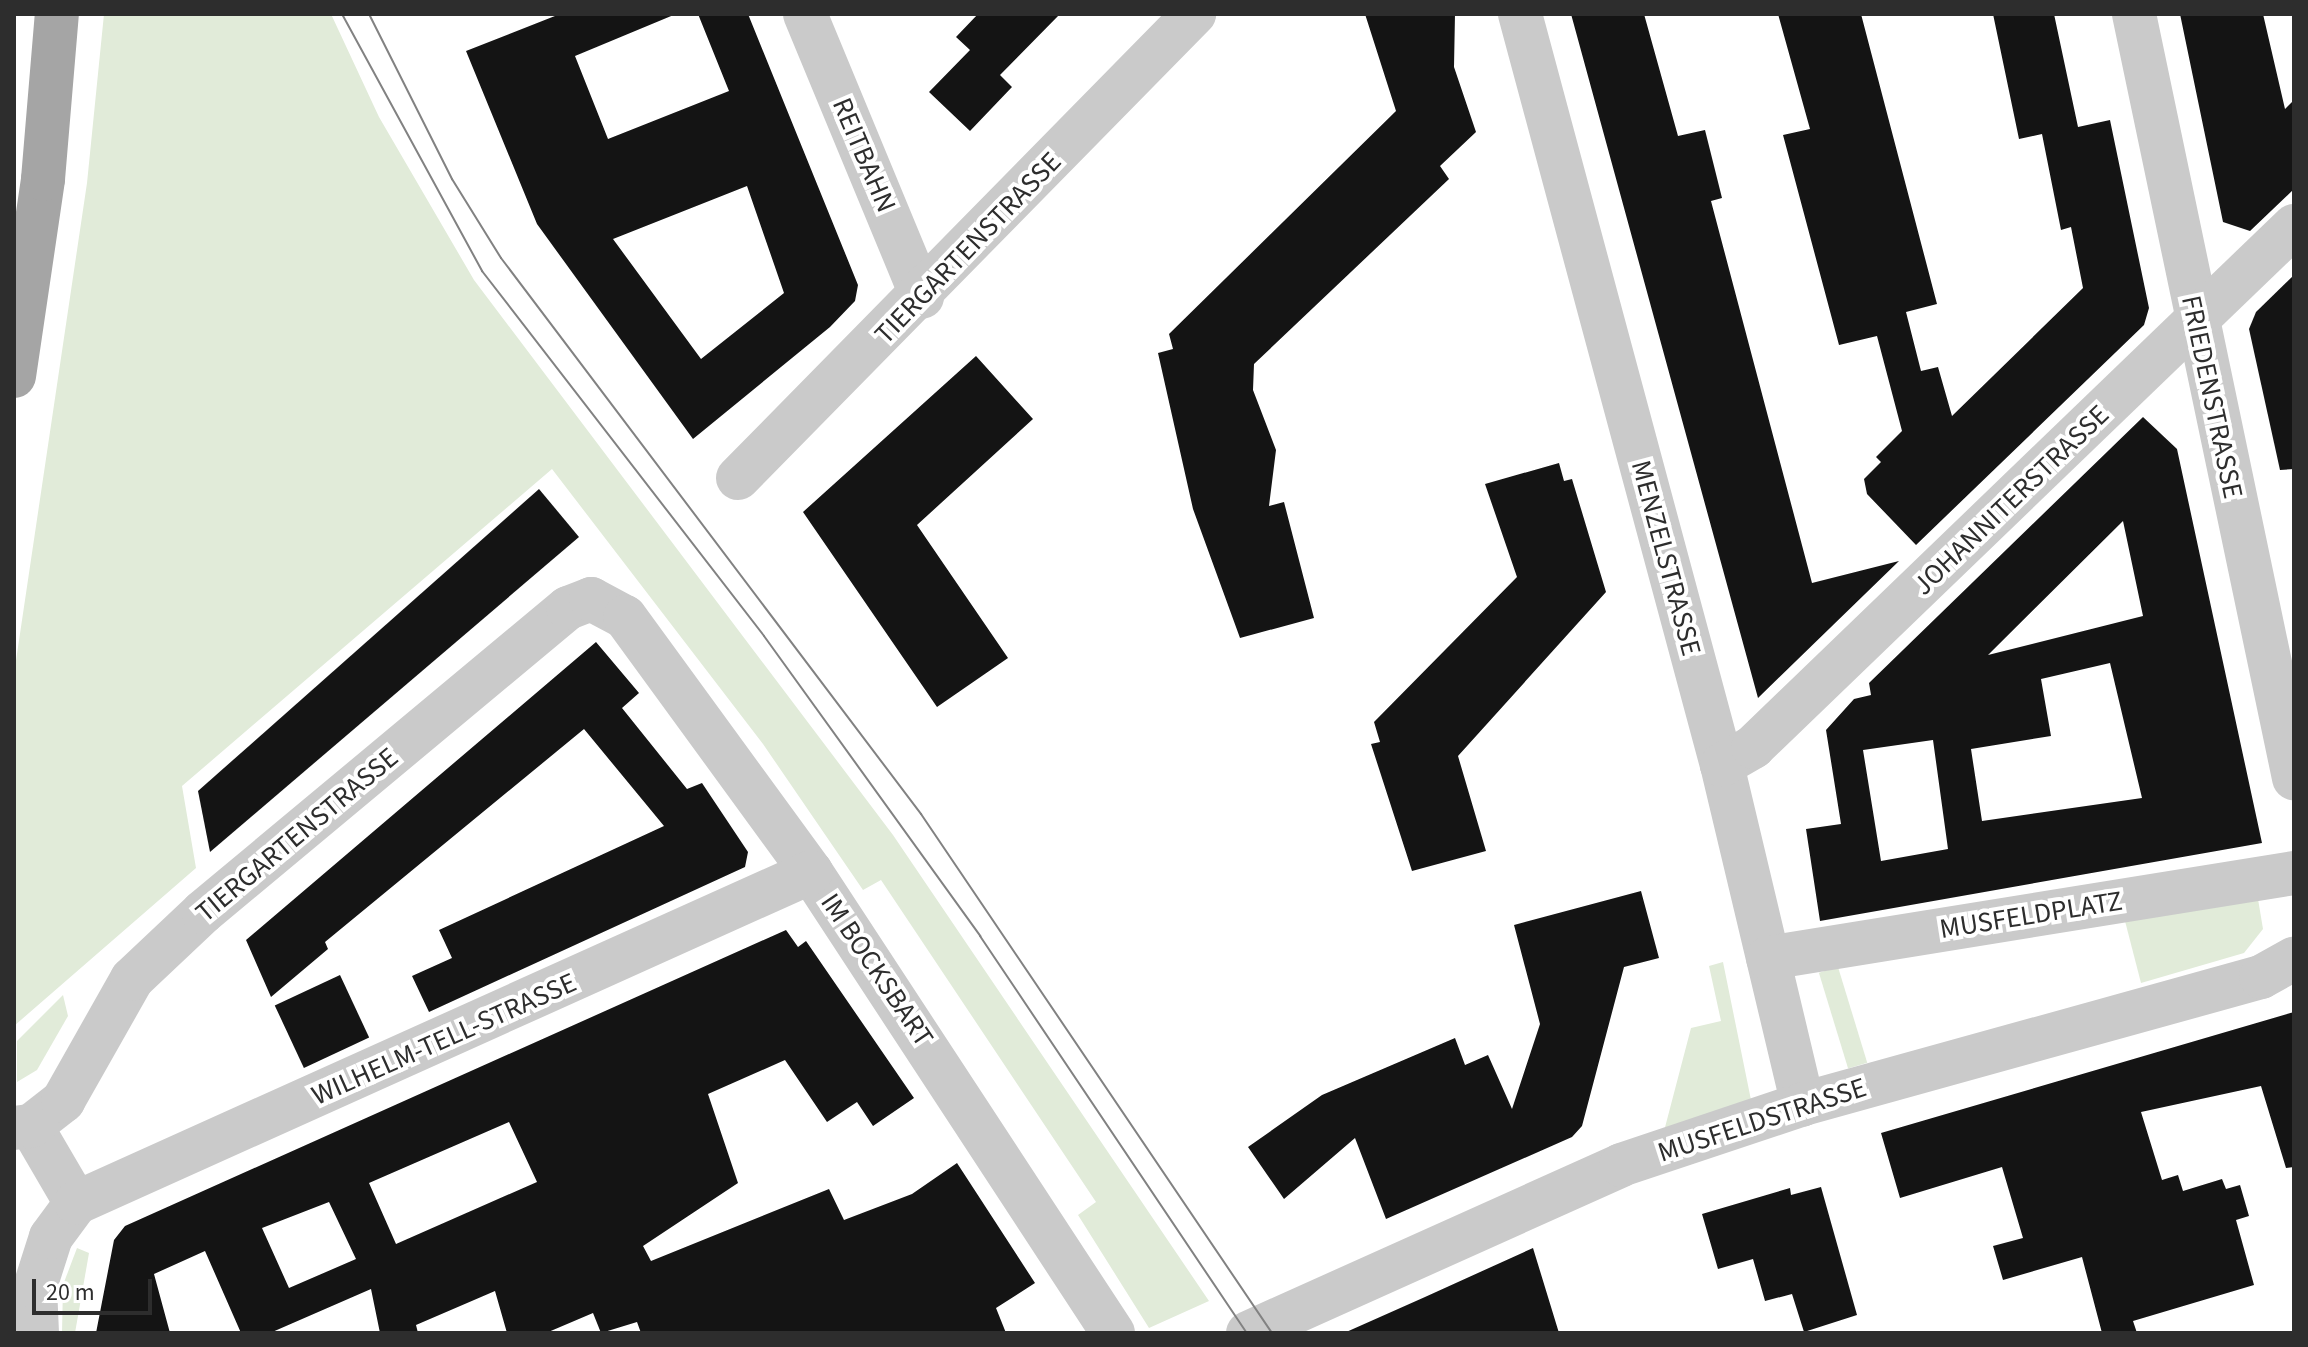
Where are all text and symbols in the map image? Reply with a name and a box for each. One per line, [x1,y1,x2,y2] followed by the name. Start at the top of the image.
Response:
[825,93,903,217] street label: REITBAHN
[868,145,1068,351] street label: TIERGARTENSTRASSE
[2174,292,2250,502] street label: FRIEDENSTRASSE
[1906,398,2116,602] street label: JOHANNITERSTRASSE
[1624,457,1708,659] street label: MENZELSTRASSE
[189,741,405,929] street label: TIERGARTENSTRASSE
[1937,884,2125,946] street label: MUSFELDPLATZ
[813,887,941,1053] street label: IM BOCKSBART
[307,966,581,1112] street label: WILHELM-TELL-STRASSE
[1654,1070,1870,1170] street label: MUSFELDSTRASSE
[36,1263,156,1313] scale bar
[46,1275,95,1310] text: 20 m

